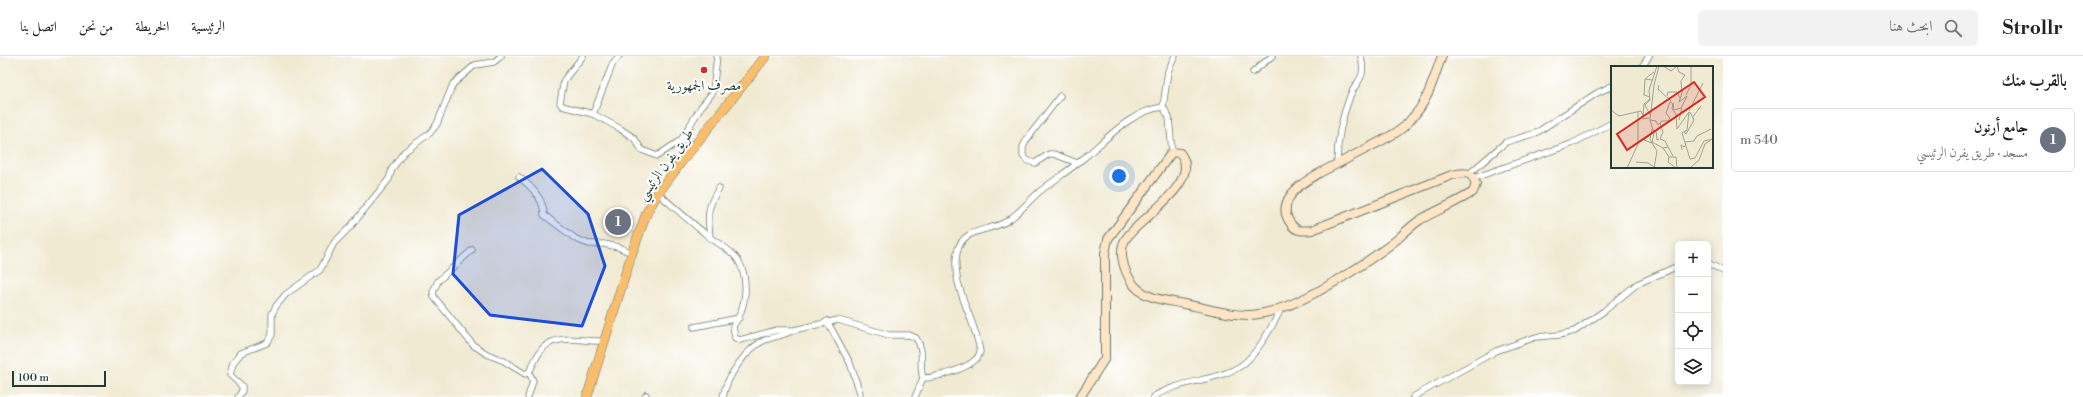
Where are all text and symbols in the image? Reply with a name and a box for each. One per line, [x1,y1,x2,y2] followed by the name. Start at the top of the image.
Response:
[1698,10,1978,46] search box
[2002,16,2063,40] text: Strollr
[1889,17,1932,36] text: ابحث هنا
[1942,17,1964,39] icon: search
[20,18,57,36] text: اتصل بنا
[79,18,113,36] text: من نحن
[135,18,169,36] text: الخريطة
[191,18,225,36] text: الرئيسية
[699,65,709,75] marker: مصرف الجمهورية
[1611,66,1713,168] inset map
[2001,70,2067,92] text: بالقرب منك
[667,77,741,95] place label: مصرف الجمهورية
[1974,118,2028,137] text: جامع أرنون
[634,125,701,206] street label: طريق يفرن الرئيسي
[1740,132,1778,148] text: 540 m
[2050,132,2056,148] text: 1
[1916,145,2028,161] text: مسجد · طريق يفرن الرئيسي
[1109,166,1129,186] your location
[605,207,631,237] pin: 1
[1675,241,1711,385] map controls
[1675,241,1711,277] button: +
[1675,277,1711,313] button: −
[1675,313,1711,349] button: locate
[1675,349,1711,385] button: layers
[12,369,106,388] scale bar
[18,371,49,385] text: 100 m

